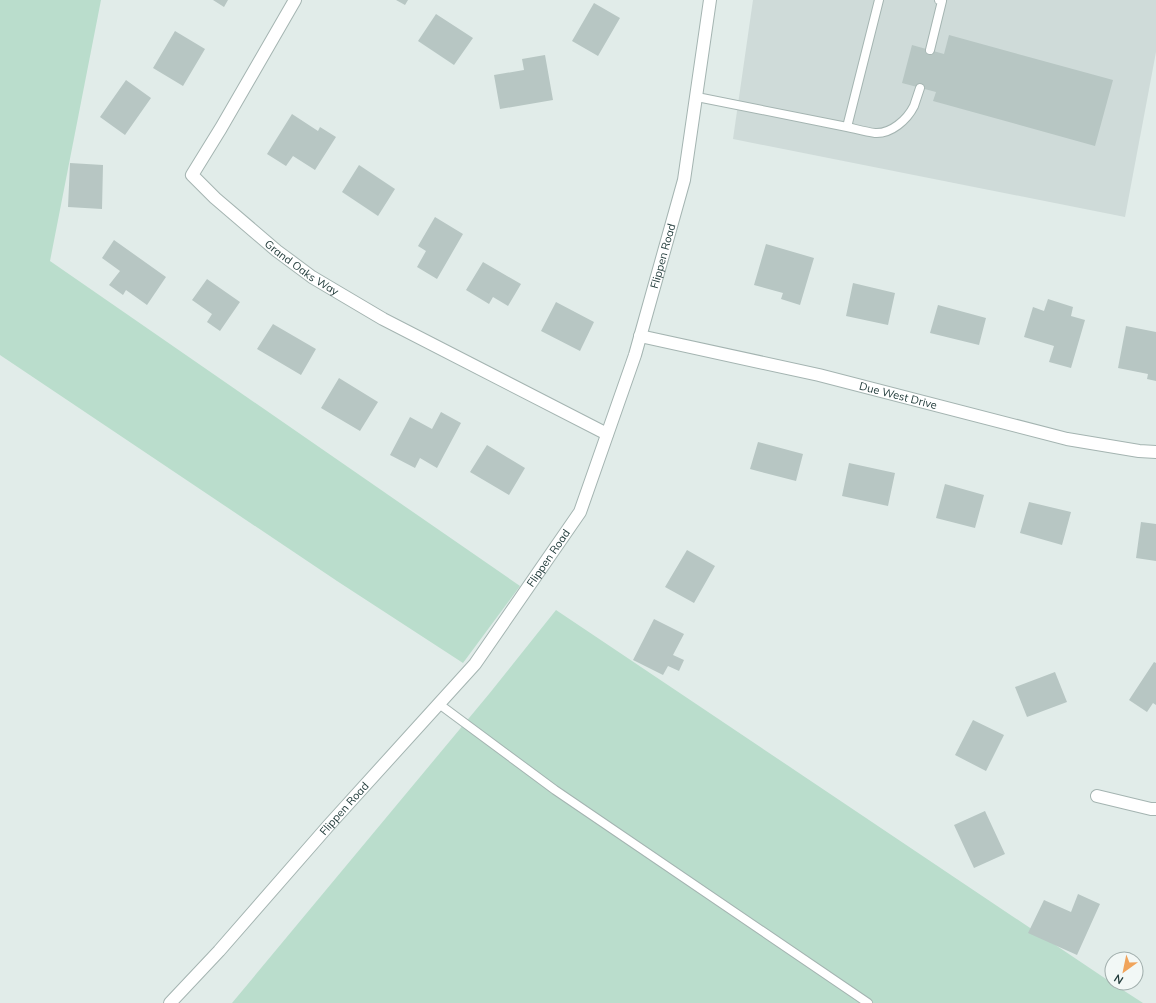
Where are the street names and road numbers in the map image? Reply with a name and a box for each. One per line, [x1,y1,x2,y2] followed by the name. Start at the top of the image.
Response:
[647,222,679,290] street label: Flippen Road
[262,237,342,298] street label: Grand Oaks Way
[858,379,939,412] street label: Due West Drive
[523,526,573,589] street label: Flippen Road
[316,779,372,838] street label: Flippen Road

